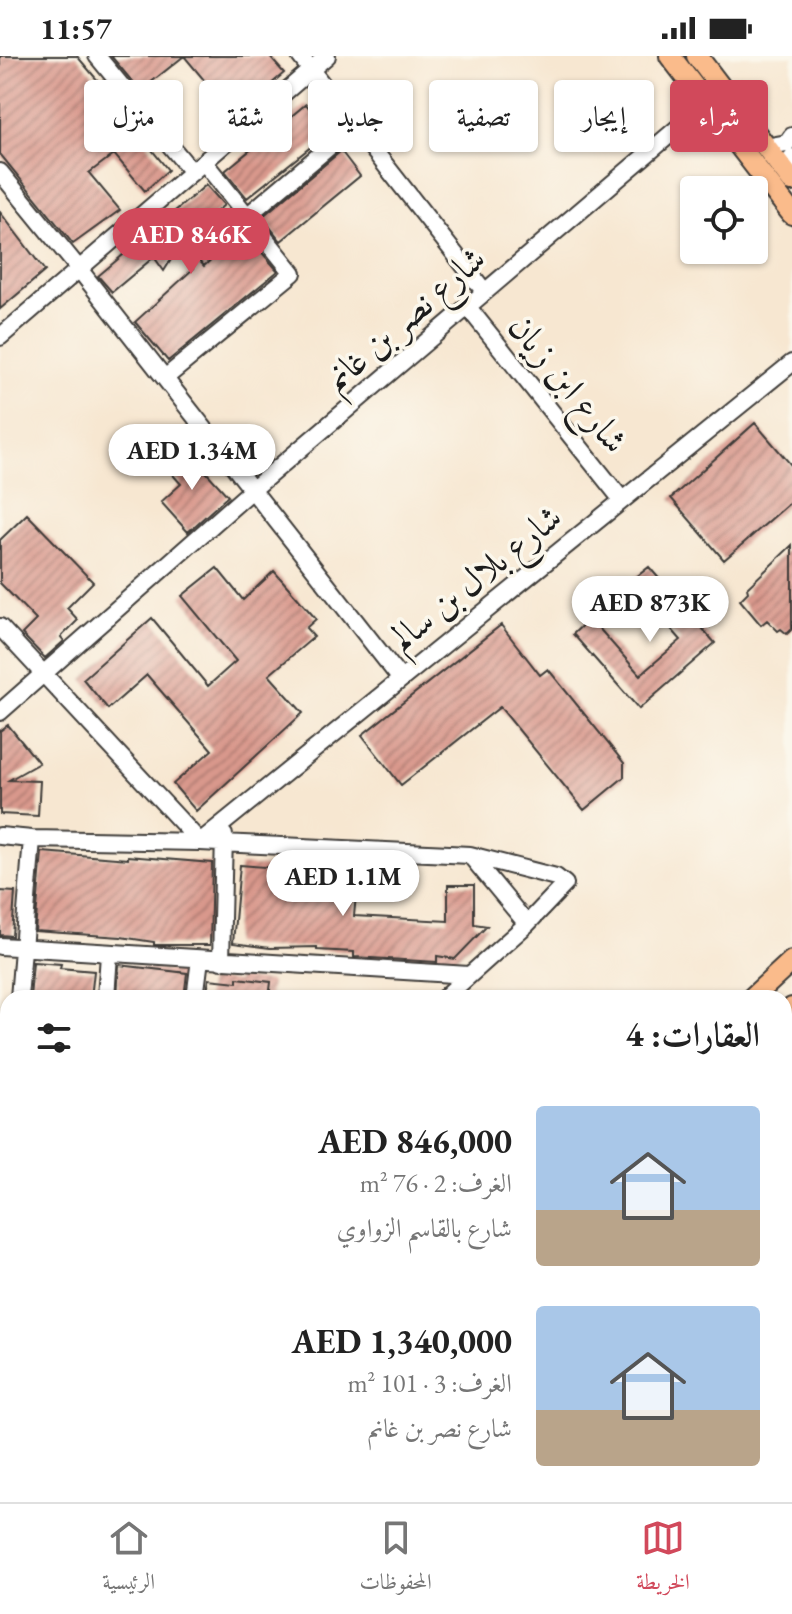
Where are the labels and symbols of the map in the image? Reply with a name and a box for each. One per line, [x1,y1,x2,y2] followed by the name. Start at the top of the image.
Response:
[108,208,274,276] pin: AED 846K
[314,235,500,408] street label: شارع نصر بن غانم
[493,304,639,467] street label: شارع ابن زيان
[100,424,284,492] pin: AED 1.34M
[379,493,576,668] street label: شارع بلال بن سالم
[567,576,733,644] pin: AED 873K
[260,850,426,918] pin: AED 1.1M

